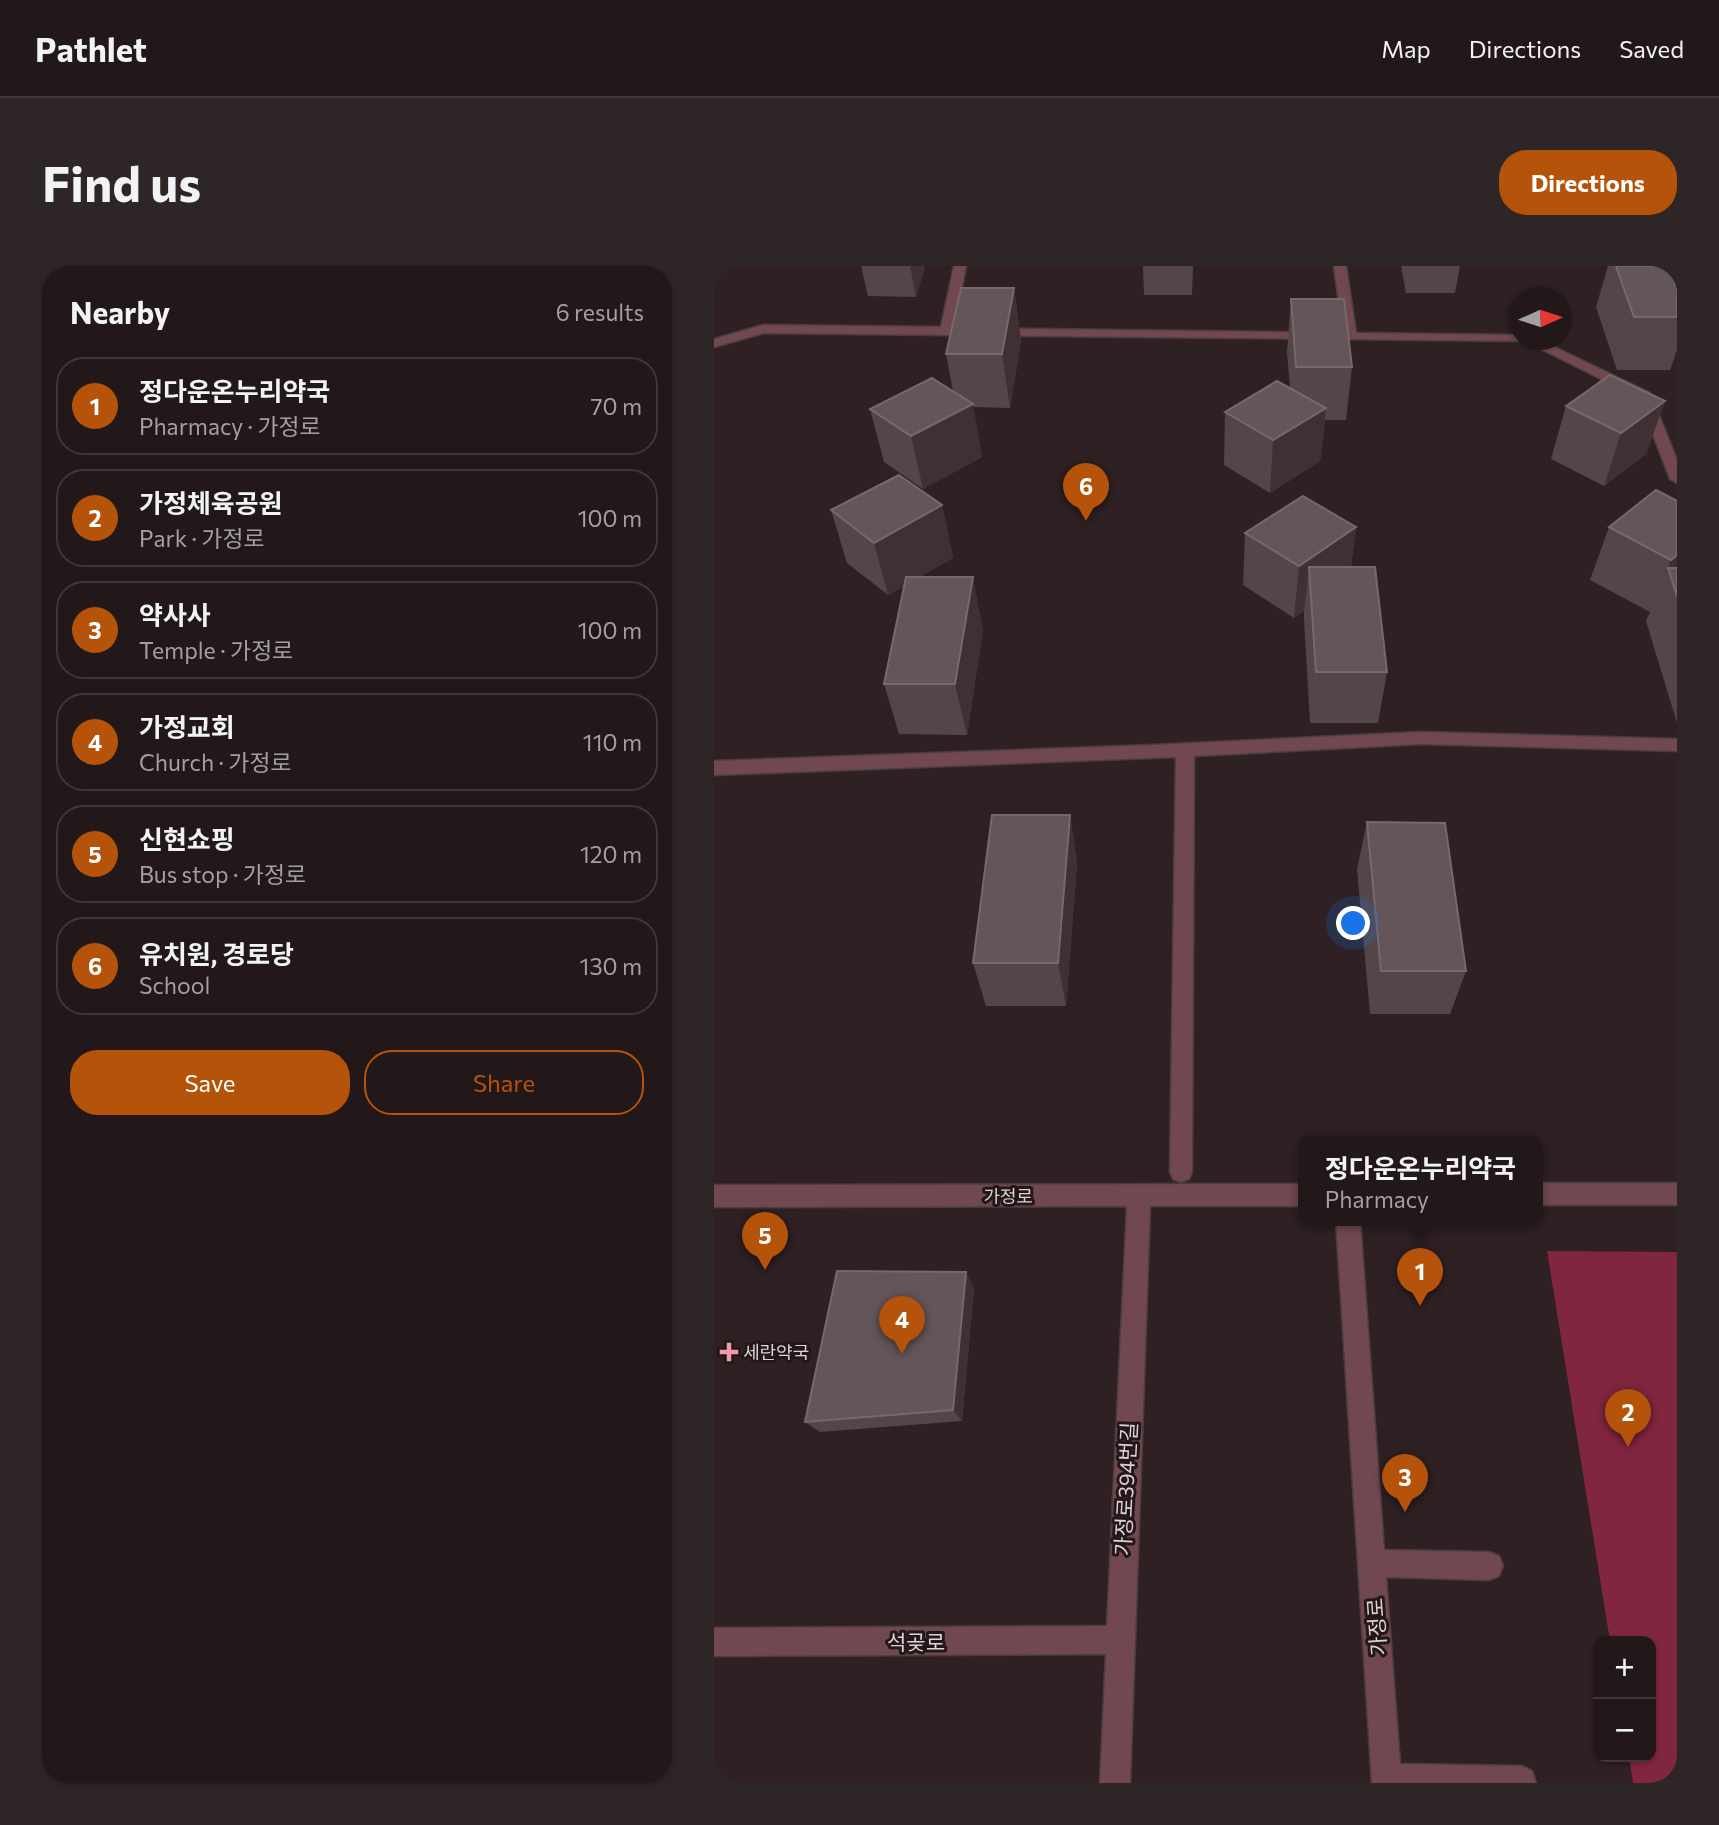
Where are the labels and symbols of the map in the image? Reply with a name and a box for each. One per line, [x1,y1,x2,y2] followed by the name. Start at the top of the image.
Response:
[1509,287,1572,350] north arrow
[1063,463,1109,521] pin: 6
[1336,906,1370,940] your location
[983,1185,1033,1207] street label: 가정로
[742,1212,788,1270] pin: 5
[1397,1248,1443,1306] pin: 1
[879,1296,925,1354] pin: 4
[743,1341,809,1363] place label: 세란약국
[721,1344,737,1360] marker: 세란약국
[1605,1389,1651,1447] pin: 2
[1109,1421,1141,1557] street label: 가정로394번길
[1382,1454,1428,1512] pin: 3
[1362,1597,1390,1657] street label: 가정로
[887,1629,945,1654] street label: 석곶로

